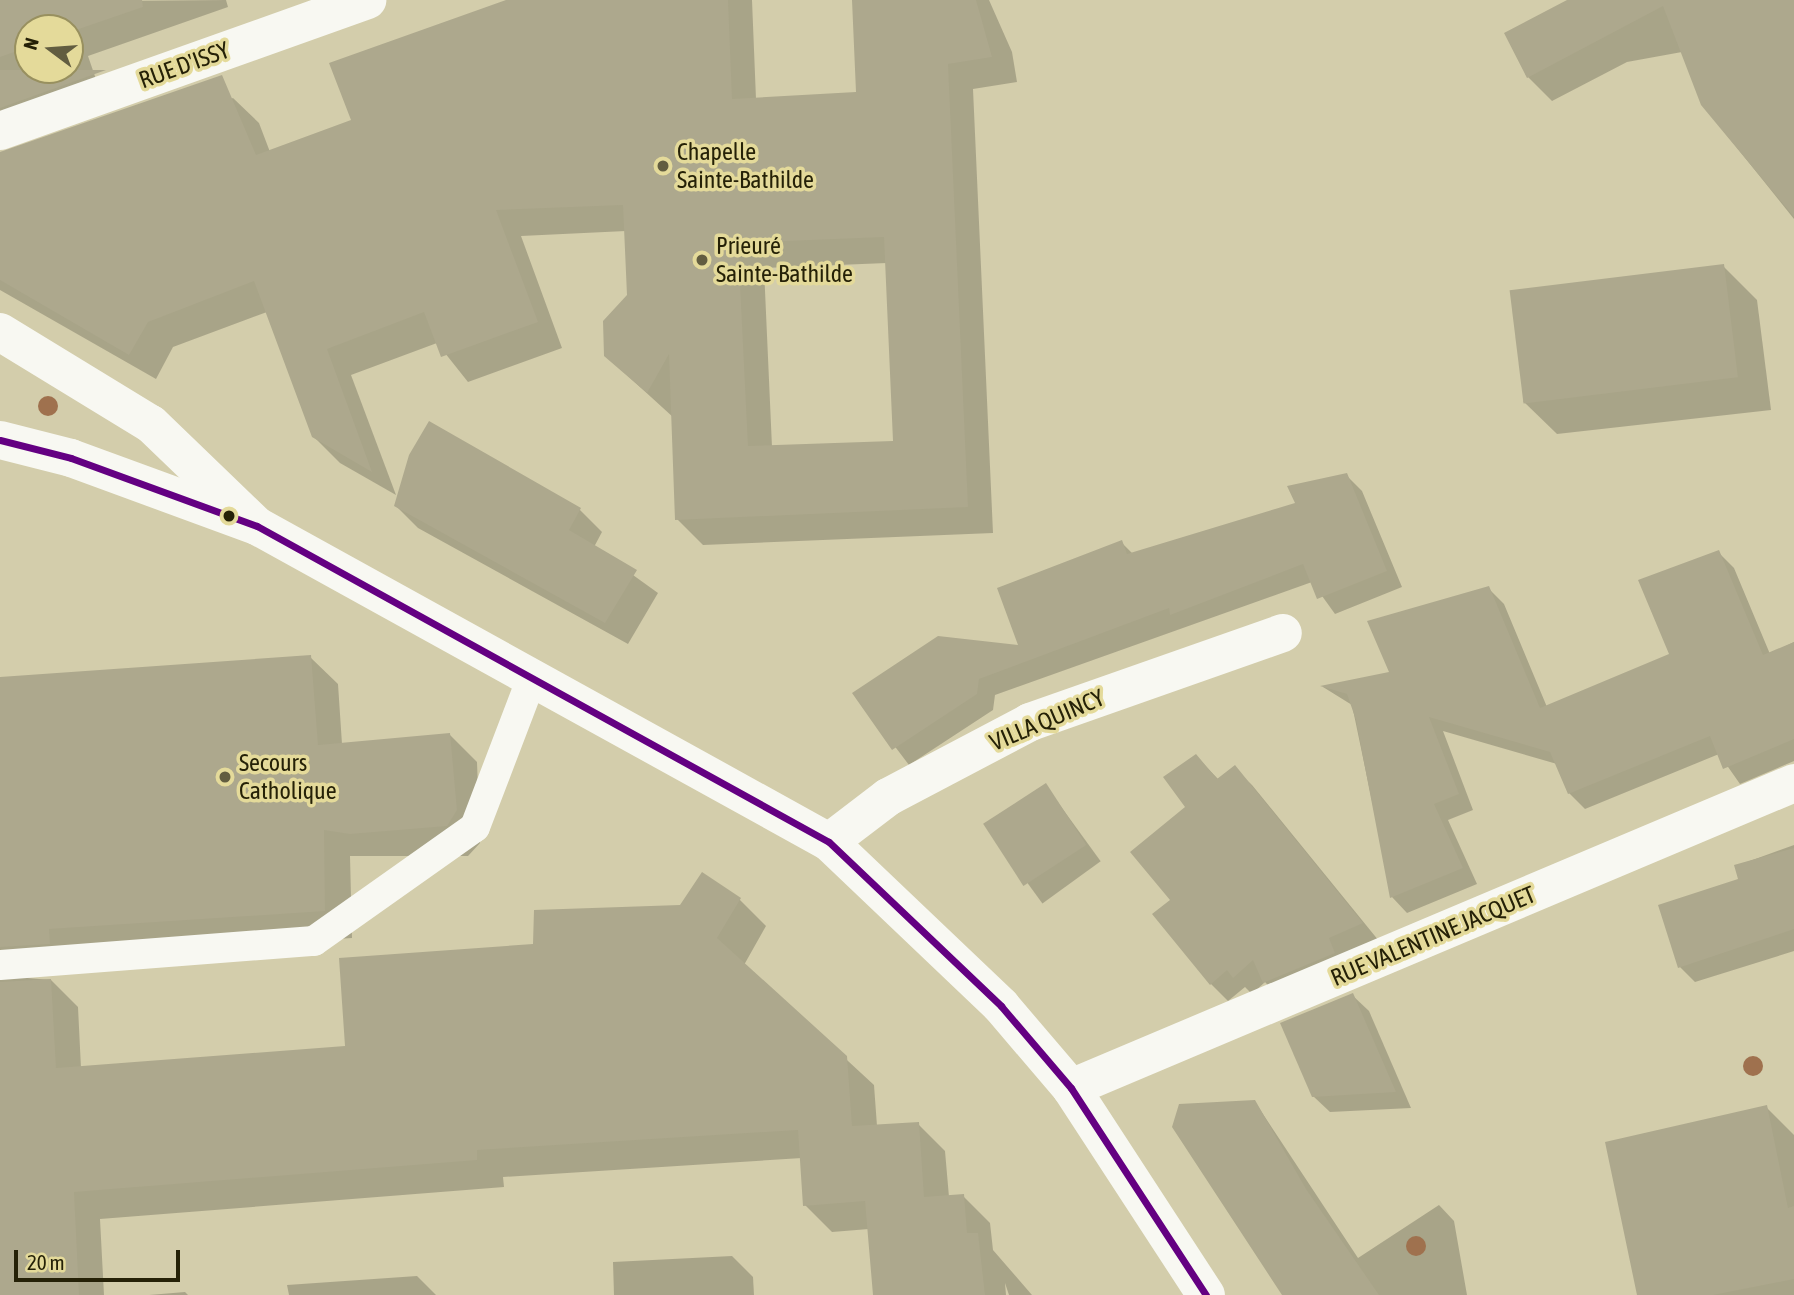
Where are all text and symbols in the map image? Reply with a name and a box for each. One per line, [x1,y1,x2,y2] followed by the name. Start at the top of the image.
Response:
[14,14,84,84] north arrow
[19,35,43,52] text: N
[135,35,233,95] street label: RUE D'ISSY
[677,138,814,194] place label: Chapelle Sainte-Bathilde
[655,158,671,174] marker: Chapelle Sainte-Bathilde
[716,232,853,288] place label: Prieuré Sainte-Bathilde
[694,252,710,268] marker: Prieuré Sainte-Bathilde
[222,509,236,523] unlabelled marker
[985,683,1109,757] street label: VILLA QUINCY
[239,749,337,805] place label: Secours Catholique
[217,769,233,785] marker: Secours Catholique
[1326,880,1540,992] street label: RUE VALENTINE JACQUET
[18,1236,184,1280] scale bar
[27,1250,65,1274] text: 20 m

